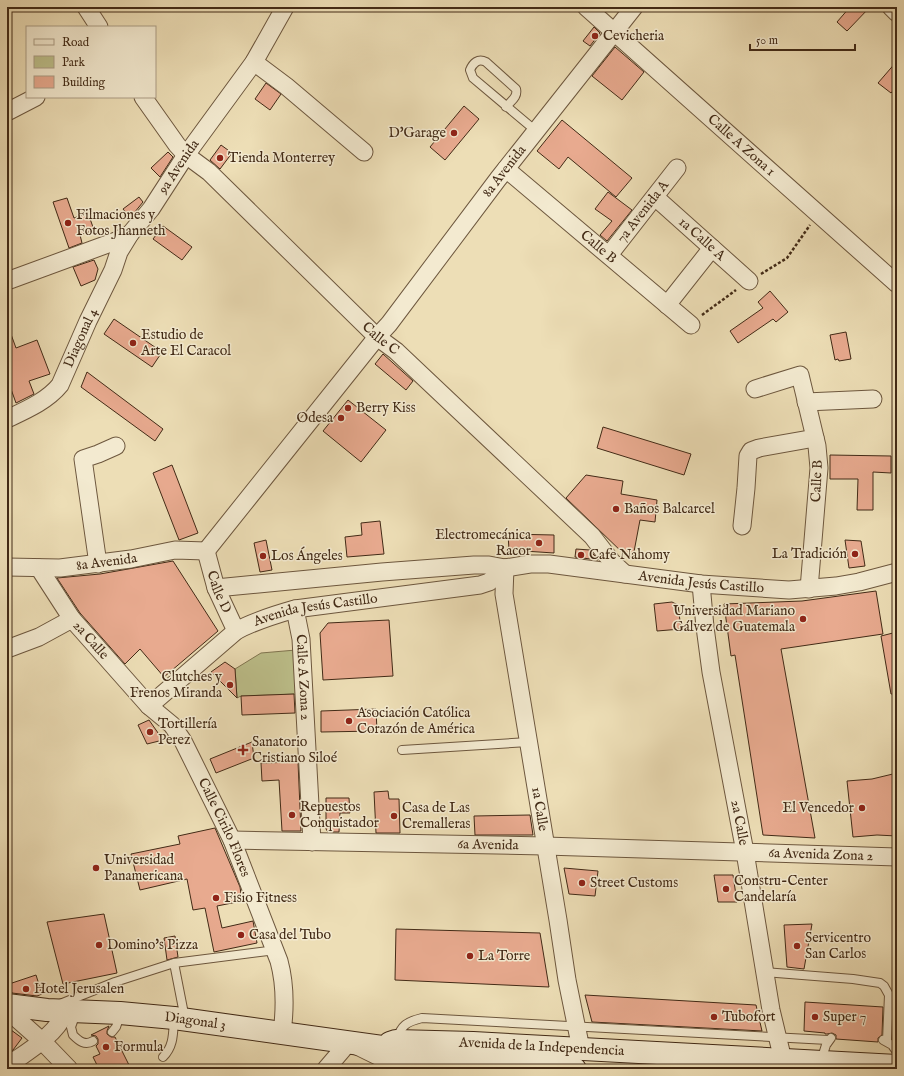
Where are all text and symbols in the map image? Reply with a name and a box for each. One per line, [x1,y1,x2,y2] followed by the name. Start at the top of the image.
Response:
[26,26,156,98] legend
[750,26,855,52] scale bar
[603,27,665,45] place label: Cevicheria
[590,31,600,41] marker: Cevicheria
[756,33,778,48] text: 50 m
[62,35,90,50] text: Road
[62,55,85,70] text: Park
[62,75,106,90] text: Building
[704,110,779,180] street label: Calle A Zona 1
[389,124,447,142] place label: D'Garage
[449,128,459,138] marker: D'Garage
[154,135,204,198] street label: 9a Avenida
[478,141,531,201] street label: 8a Avenida
[228,149,335,167] place label: Tienda Monterrey
[215,153,225,163] marker: Tienda Monterrey
[613,176,673,247] street label: 7a Avenida A
[76,206,166,240] place label: Filmaciones y Fotos Jhanneth
[675,213,730,265] street label: 1a Calle A
[63,218,73,228] marker: Filmaciones y Fotos Jhanneth
[576,226,621,268] street label: Calle B
[60,305,102,370] street label: Diagonal 4
[358,318,403,359] street label: Calle C
[140,326,231,360] place label: Estudio de Arte El Caracol
[128,338,138,348] marker: Estudio de Arte El Caracol
[356,399,416,417] place label: Berry Kiss
[343,403,353,413] marker: Berry Kiss
[297,409,334,427] place label: Odesa
[336,413,346,423] marker: Odesa
[807,459,827,503] street label: Calle B
[624,500,715,518] place label: Baños Balcarcel
[611,504,621,514] marker: Baños Balcarcel
[435,526,532,560] place label: Electromecánica Racor
[534,538,544,548] marker: Electromecánica Racor
[772,545,848,563] place label: La Tradición
[271,546,343,565] place label: Los Ángeles
[589,546,670,564] place label: Cafe Nahomy
[75,549,140,575] street label: 8a Avenida
[850,549,860,559] marker: La Tradición
[576,550,586,560] marker: Cafe Nahomy
[258,551,268,561] marker: Los Ángeles
[636,567,765,597] street label: Avenida Jesús Castillo
[203,569,236,616] street label: Calle D
[250,589,379,631] street label: Avenida Jesús Castillo
[673,602,796,636] place label: Universidad Mariano Gálvez de Guatemala
[798,614,808,624] marker: Universidad Mariano Gálvez de Guatemala
[69,617,113,664] street label: 2a Calle
[292,634,314,721] street label: Calle A Zona 2
[130,668,223,702] place label: Clutches y Frenos Miranda
[225,680,235,690] marker: Clutches y Frenos Miranda
[356,704,476,738] place label: Asociación Católica Corazón de América
[158,715,218,749] place label: Tortillería Perez
[344,716,354,726] marker: Asociación Católica Corazón de América
[145,727,155,737] marker: Tortillería Perez
[252,733,338,767] place label: Sanatorio Cristiano Siloé
[237,744,249,756] marker: Sanatorio Cristiano Siloé
[194,775,254,879] street label: Calle Cirilo Flores
[527,786,552,833] street label: 1a Calle
[300,798,379,832] place label: Repuestos Conquistador
[402,799,471,833] place label: Casa de Las Cremalleras
[726,799,753,847] street label: 2a Calle
[783,799,854,817] place label: El Vencedor
[857,803,867,813] marker: El Vencedor
[287,810,297,820] marker: Repuestos Conquistador
[389,811,399,821] marker: Casa de Las Cremalleras
[457,835,520,855] street label: 6a Avenida
[768,844,874,865] street label: 6a Avenida Zona 2
[104,851,184,885] place label: Universidad Panamericana
[91,863,101,873] marker: Universidad Panamericana
[734,872,828,906] place label: Constru-Center Candelaría
[590,874,678,892] place label: Street Customs
[577,878,587,888] marker: Street Customs
[721,884,731,894] marker: Constru-Center Candelaría
[224,889,297,907] place label: Fisio Fitness
[211,893,221,903] marker: Fisio Fitness
[249,926,332,944] place label: Casa del Tubo
[805,929,871,963] place label: Servicentro San Carlos
[236,930,246,940] marker: Casa del Tubo
[107,936,199,954] place label: Domino's Pizza
[94,940,104,950] marker: Domino's Pizza
[792,941,802,951] marker: Servicentro San Carlos
[478,947,531,965] place label: La Torre
[465,951,475,961] marker: La Torre
[34,980,125,998] place label: Hotel Jerusalen
[21,984,31,994] marker: Hotel Jerusalen
[164,1008,227,1034] street label: Diagonal 3
[722,1008,776,1026] place label: Tubofort
[823,1008,866,1026] place label: Super 7
[709,1012,719,1022] marker: Tubofort
[810,1012,820,1022] marker: Super 7
[458,1034,626,1060] street label: Avenida de la Independencia
[114,1038,164,1056] place label: Formula
[101,1042,111,1052] marker: Formula

